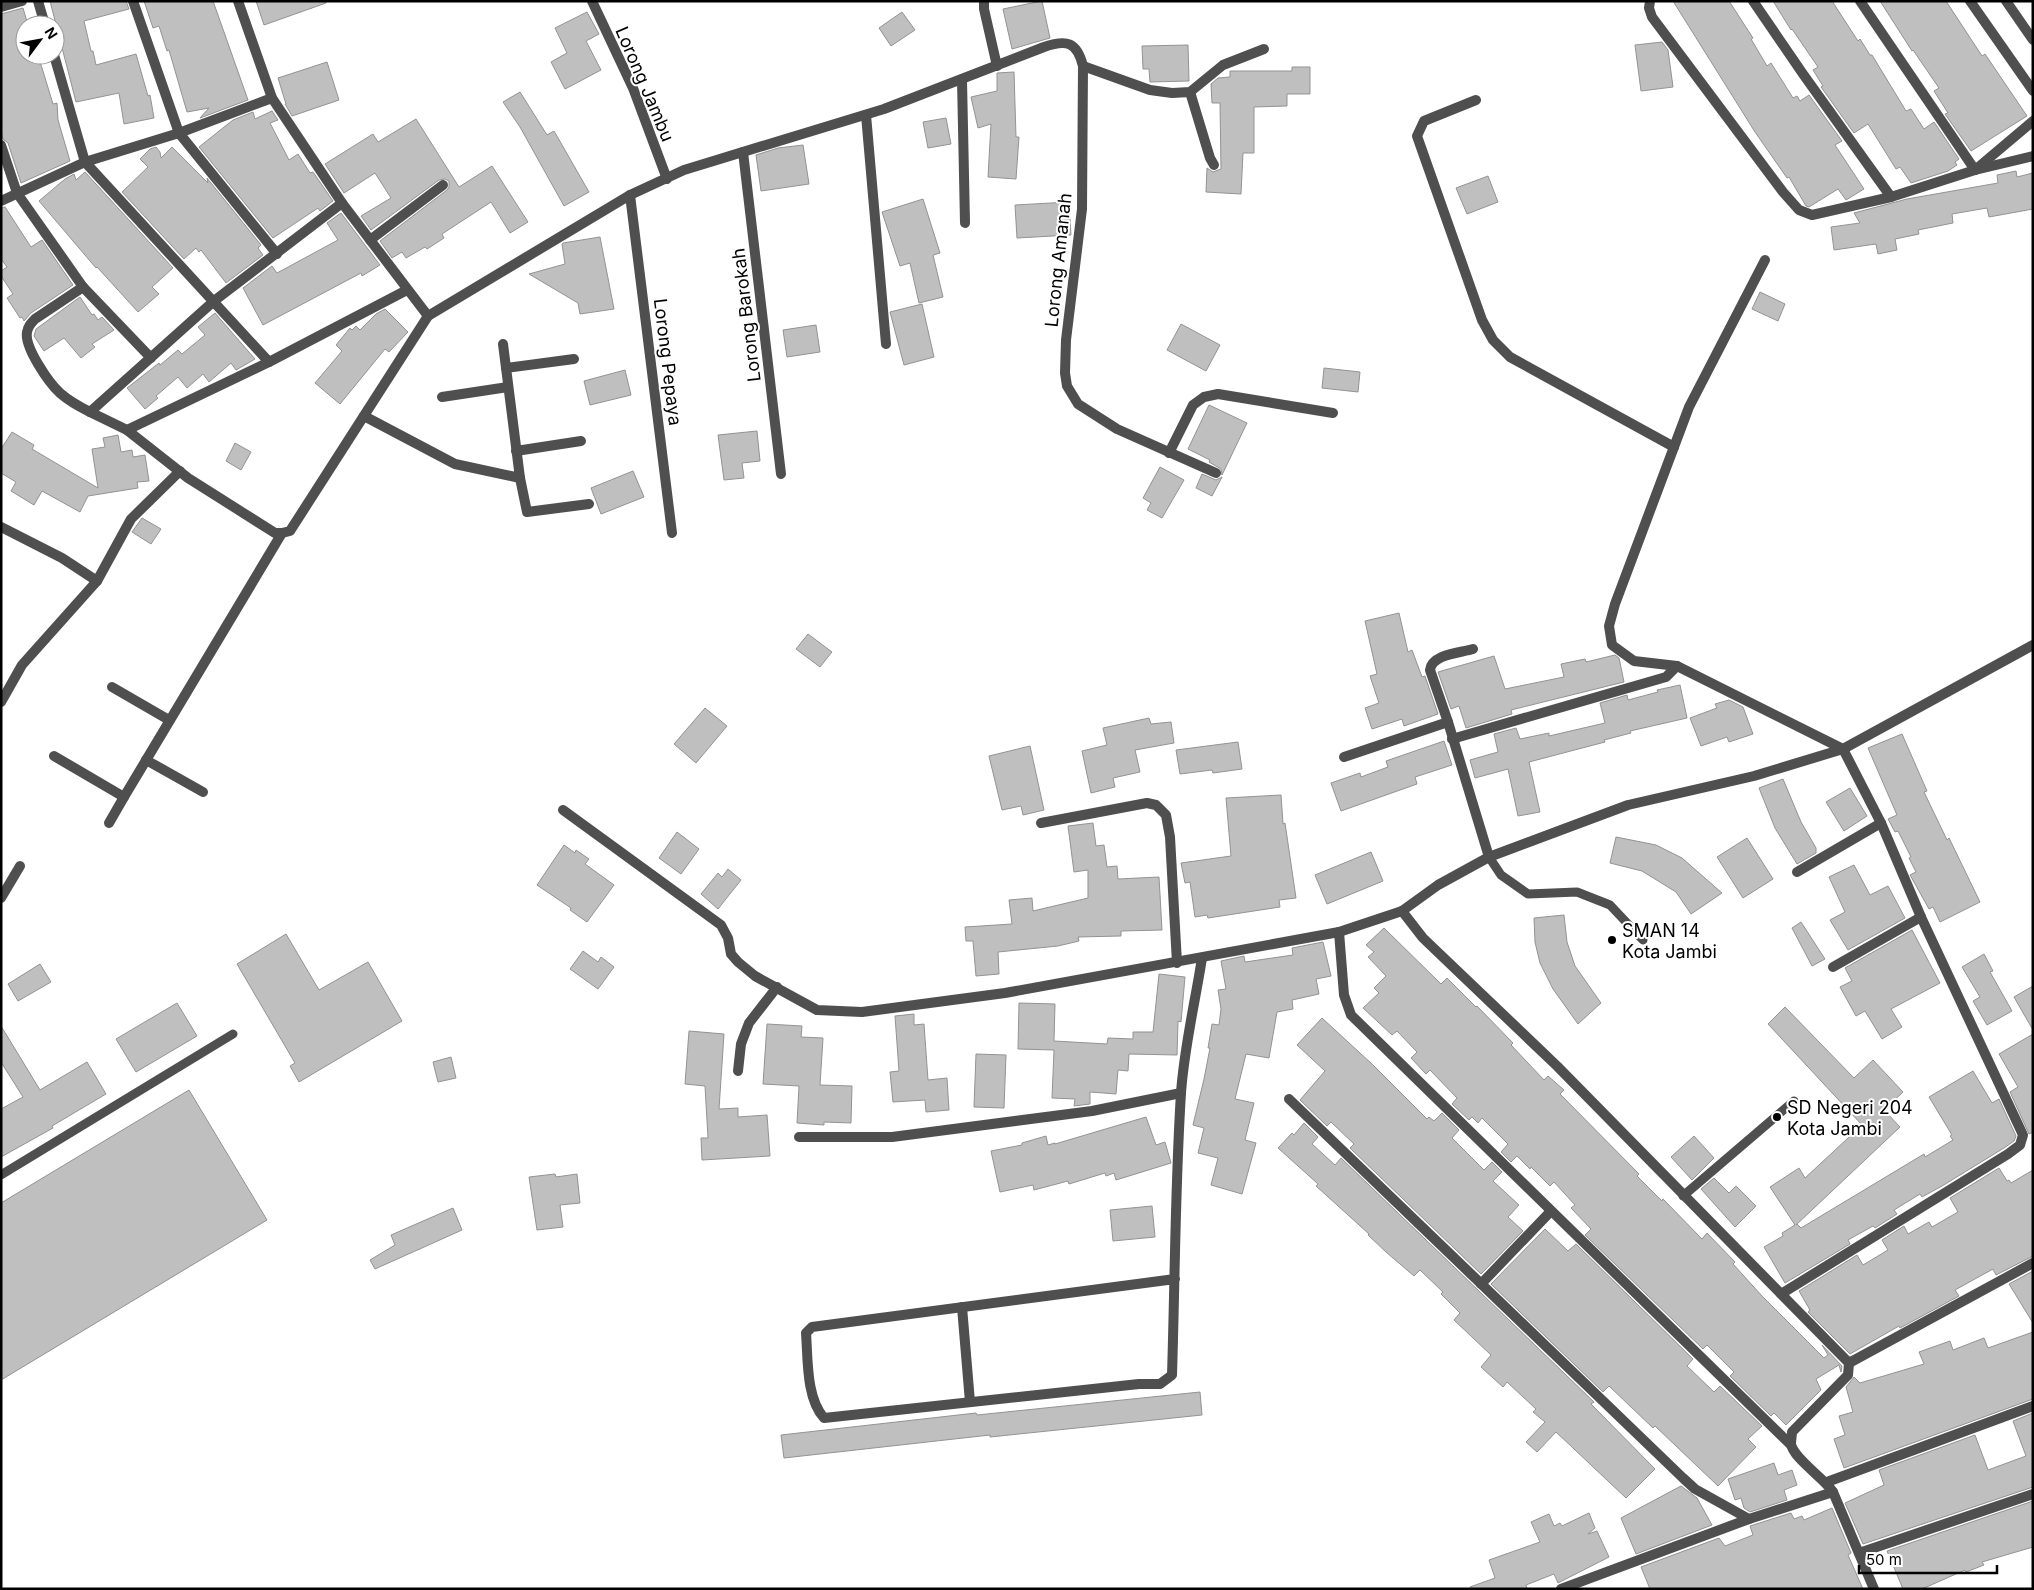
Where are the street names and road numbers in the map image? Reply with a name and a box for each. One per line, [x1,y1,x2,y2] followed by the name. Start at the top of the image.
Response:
[611,23,679,145] street label: Lorong Jambu
[1041,192,1075,328] street label: Lorong Amanah
[727,247,765,383] street label: Lorong Barokah
[650,297,686,427] street label: Lorong Pepaya

